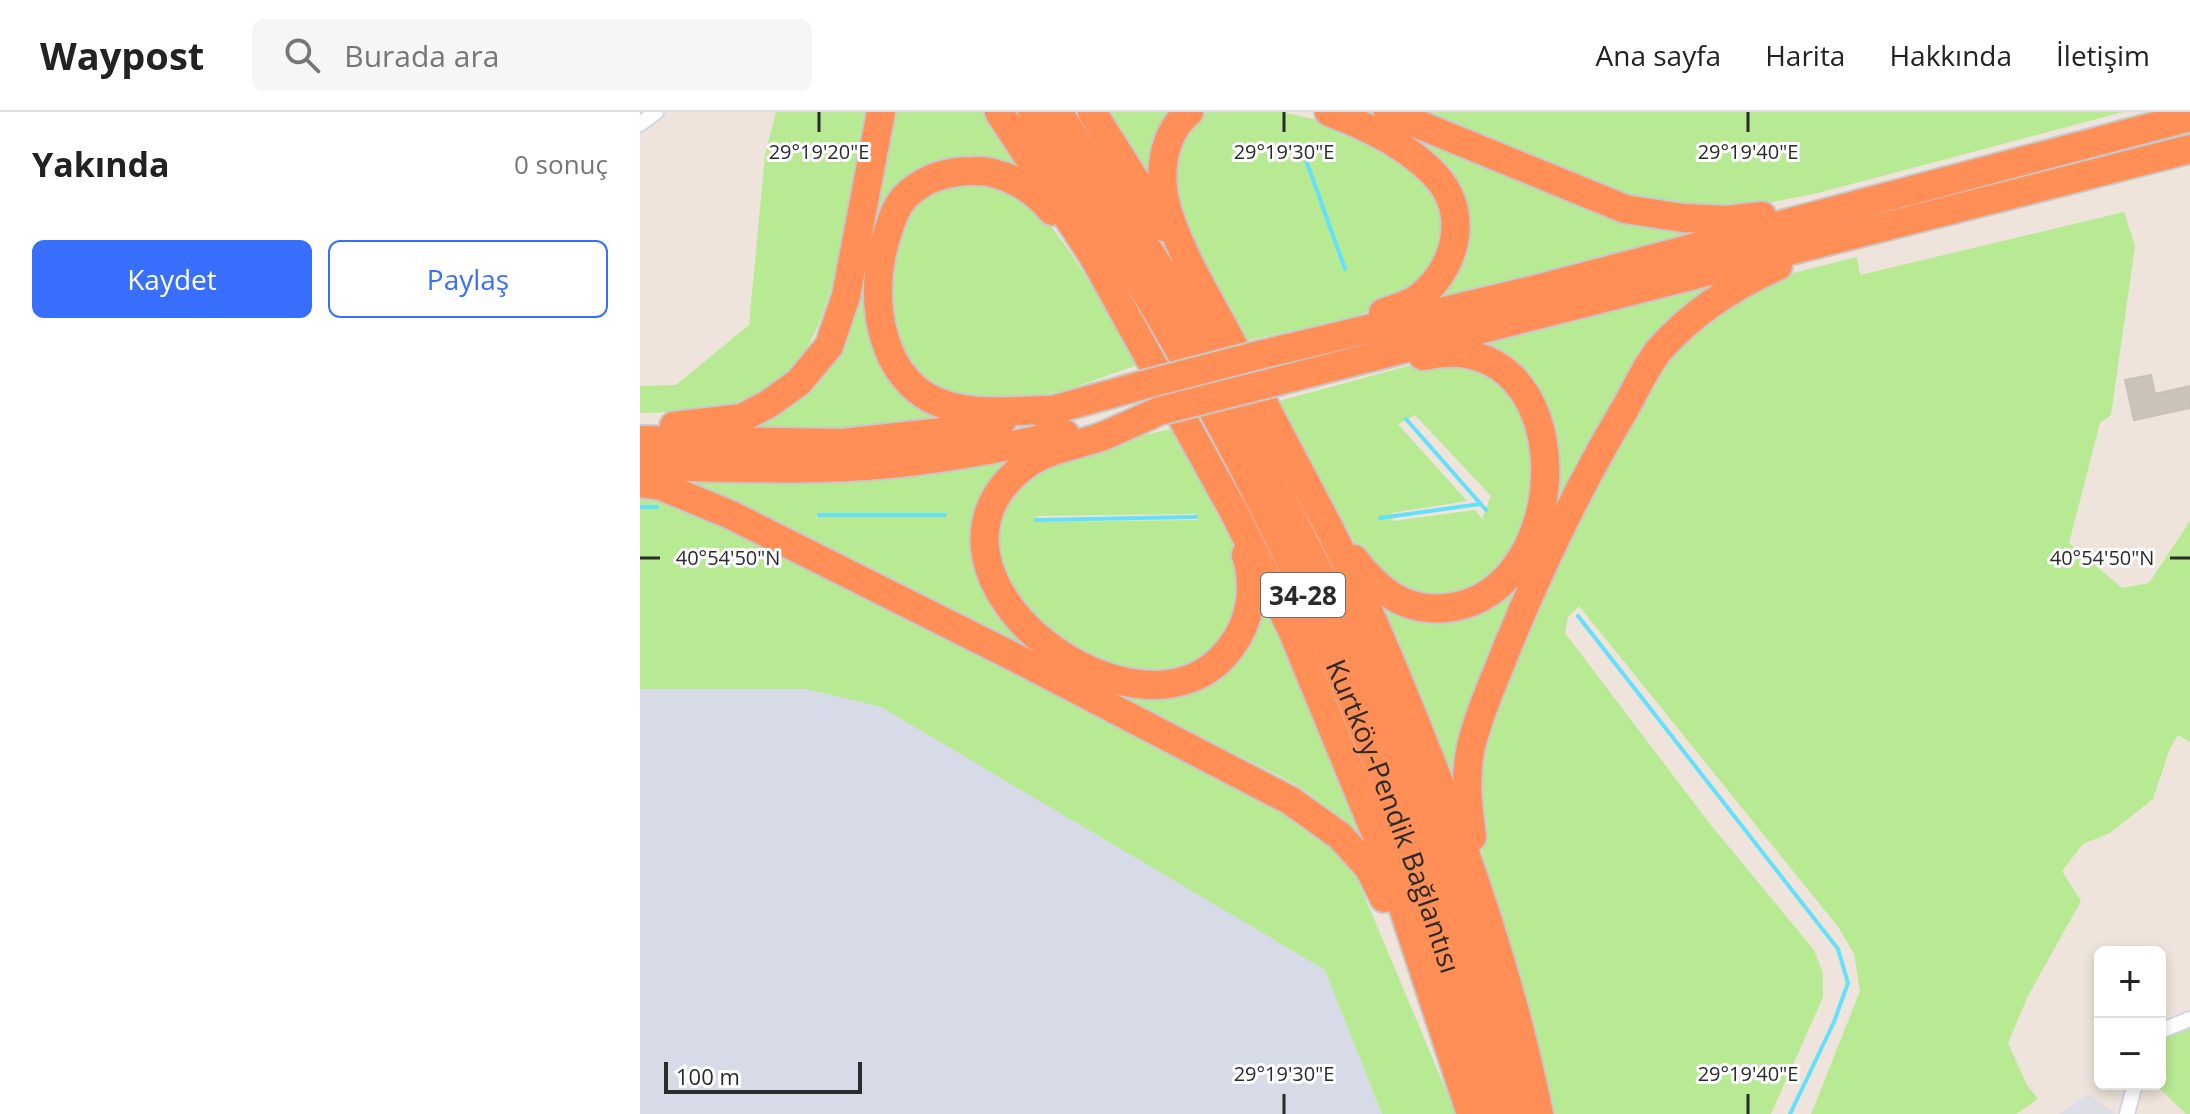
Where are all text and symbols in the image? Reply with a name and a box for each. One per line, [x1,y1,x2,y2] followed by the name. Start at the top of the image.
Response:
[252,19,812,91] search box
[40,29,204,81] text: Waypost
[280,33,324,77] icon: search
[344,35,499,76] text: Burada ara
[1596,36,1721,74] text: Ana sayfa
[1765,36,1845,74] text: Harita
[1889,36,2012,74] text: Hakkında
[2056,36,2150,74] text: İletişim
[769,138,869,165] text: 29°19'20"E
[1234,138,1334,165] text: 29°19'30"E
[1698,138,1798,165] text: 29°19'40"E
[32,141,170,187] text: Yakında
[514,146,608,182] text: 0 sonuç
[32,240,312,318] button: Kaydet
[328,240,608,318] button: Paylaş
[676,544,780,571] text: 40°54'50"N
[2050,544,2154,571] text: 40°54'50"N
[1261,573,1345,617] road number: 34-28
[1318,653,1470,978] street label: Kurtköy-Pendik Bağlantısı
[2094,946,2166,1090] map controls
[2094,946,2166,1018] button: +
[2094,1018,2166,1090] button: −
[664,1058,862,1094] scale bar
[1234,1060,1334,1087] text: 29°19'30"E
[1698,1060,1798,1087] text: 29°19'40"E
[676,1061,740,1091] text: 100 m

